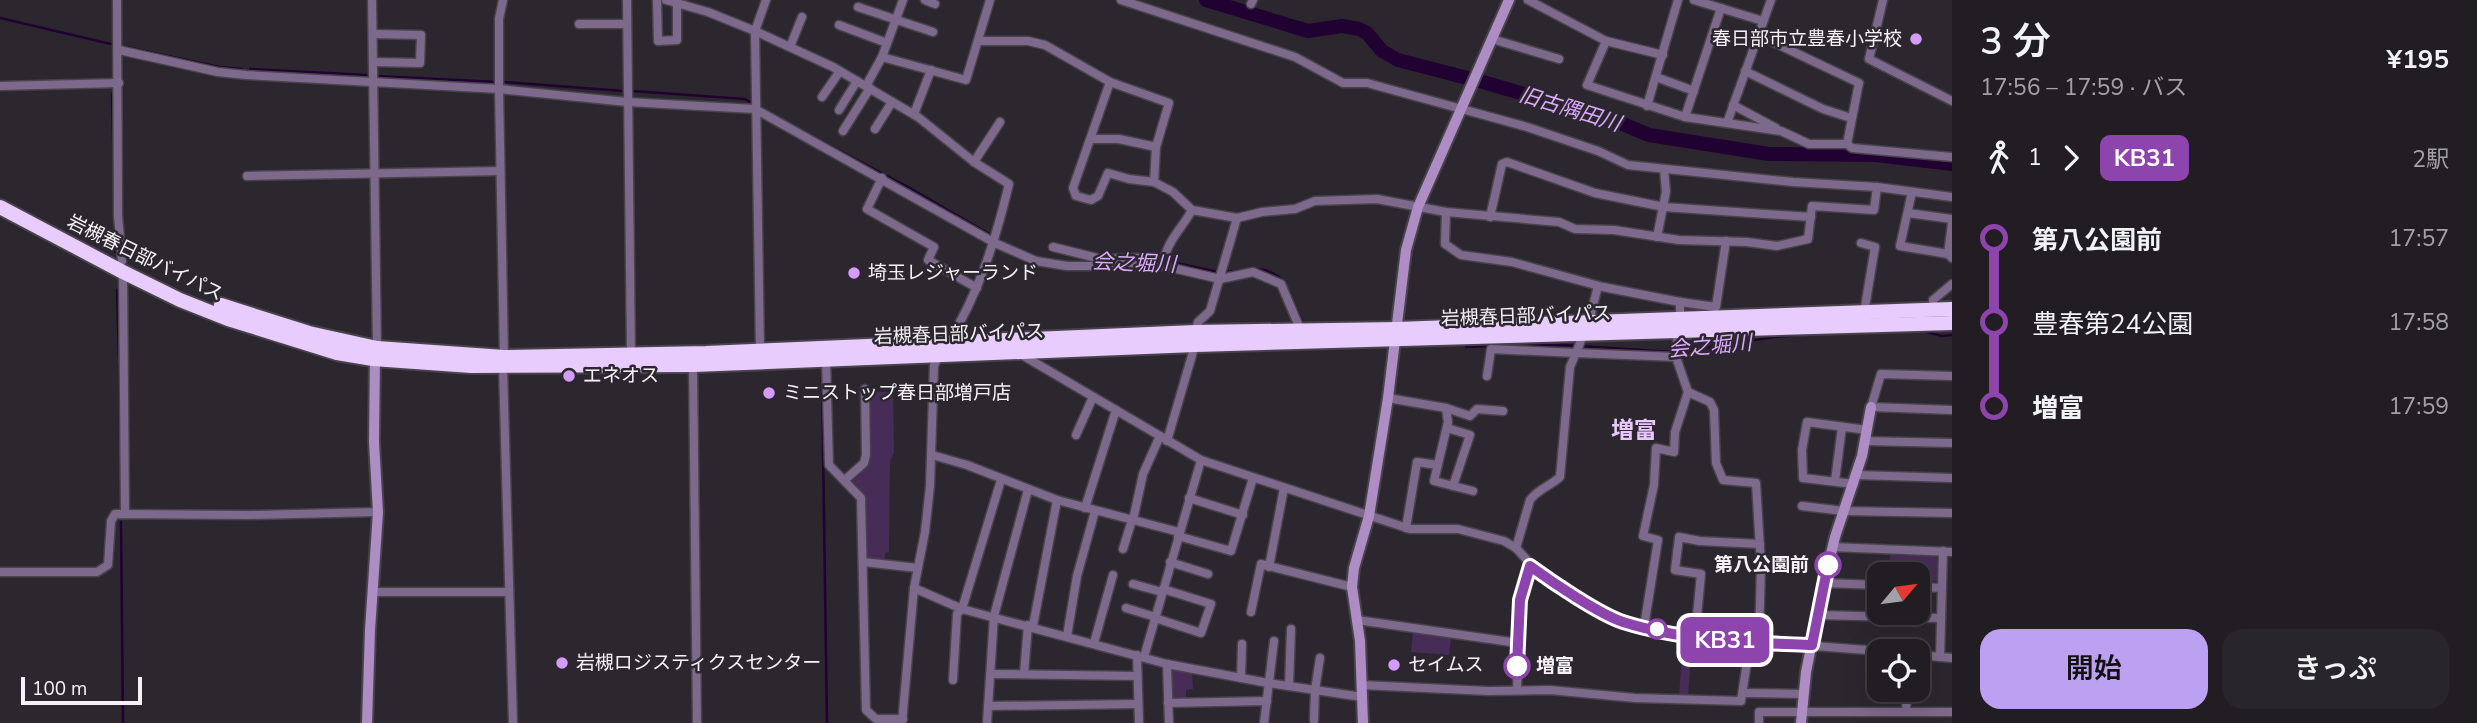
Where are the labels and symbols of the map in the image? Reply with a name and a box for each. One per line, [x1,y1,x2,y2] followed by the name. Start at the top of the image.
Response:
[1712,26,1902,52] place label: 春日部市立豊春小学校
[1908,31,1924,47] marker: 春日部市立豊春小学校
[1516,80,1626,138] water label: 旧古隅田川
[63,209,227,307] street label: 岩槻春日部バイパス
[1092,248,1178,279] water label: 会之堀川
[868,260,1038,286] place label: 埼玉レジャーランド
[846,265,862,281] marker: 埼玉レジャーランド
[1440,300,1612,332] street label: 岩槻春日部バイパス
[873,318,1045,350] street label: 岩槻春日部バイパス
[1667,328,1755,364] water label: 会之堀川
[583,363,659,389] place label: エネオス
[561,368,577,384] marker: エネオス
[783,380,1011,406] place label: ミニストップ春日部増戸店
[761,385,777,401] marker: ミニストップ春日部増戸店
[1611,415,1657,446] district label: 増富
[1714,552,1809,578] place label: 第八公園前
[1815,552,1841,578] marker: 第八公園前
[1867,562,1930,625] north arrow
[1676,617,1774,663] line badge: KB31
[1647,619,1667,639] unlabelled marker
[576,650,821,676] place label: 岩槻ロジスティクスセンター
[1408,652,1484,678] place label: セイムス
[1504,653,1530,679] marker: 増富
[1536,653,1574,679] place label: 増富
[554,655,570,671] marker: 岩槻ロジスティクスセンター
[1386,657,1402,673] marker: セイムス
[21,674,142,706] scale bar

